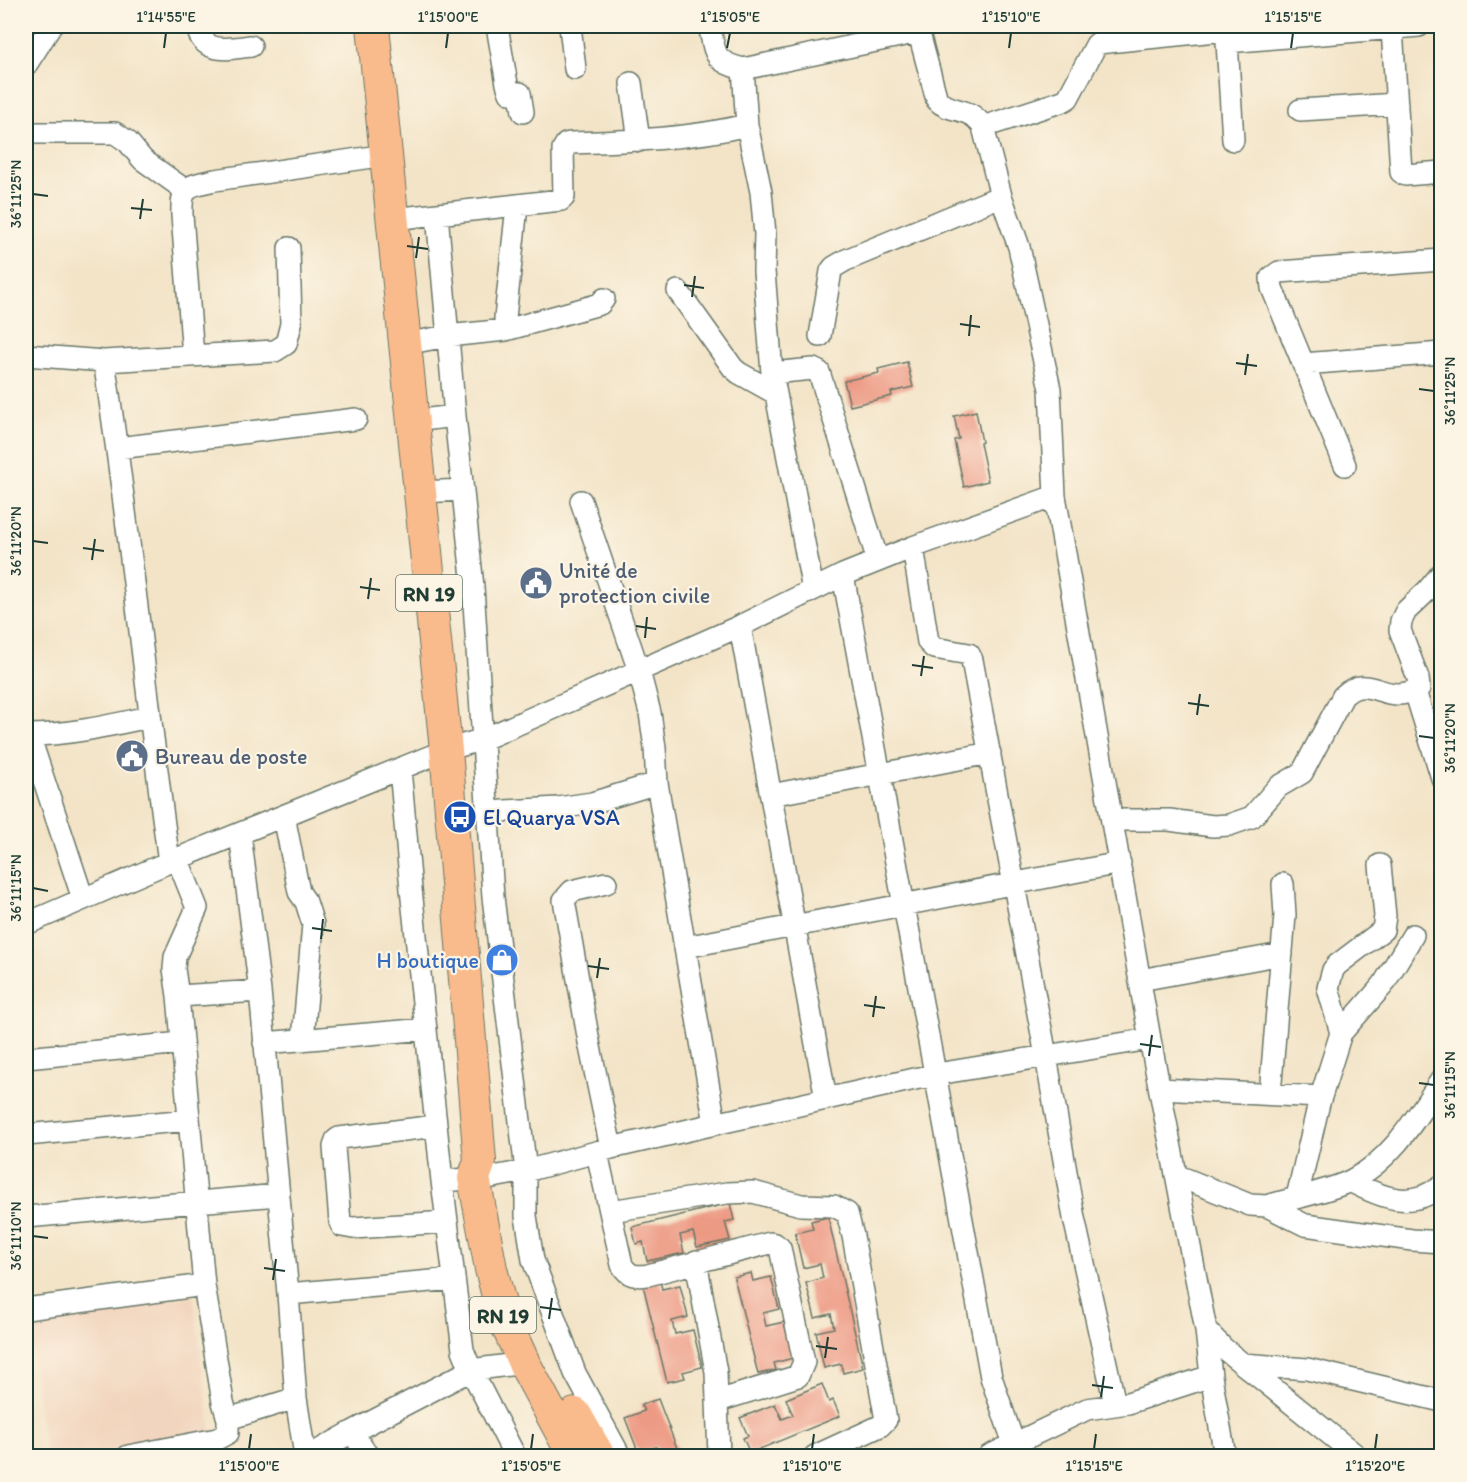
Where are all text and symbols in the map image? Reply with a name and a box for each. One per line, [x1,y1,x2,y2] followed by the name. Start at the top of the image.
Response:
[136,8,196,26] text: 1°14'55"E
[417,8,479,26] text: 1°15'00"E
[700,8,760,26] text: 1°15'05"E
[982,8,1040,26] text: 1°15'10"E
[1264,8,1322,26] text: 1°15'15"E
[7,160,25,228] text: 36°11'25"N
[1441,357,1459,425] text: 36°11'25"N
[7,506,25,576] text: 36°11'20"N
[559,557,710,609] place label: Unité de protection civile
[518,565,554,601] public building icon: Unité de protection civile
[396,575,462,611] road number: RN 19
[1441,703,1459,773] text: 36°11'20"N
[114,738,150,774] public building icon: Bureau de poste
[155,743,308,770] place label: Bureau de poste
[442,799,478,835] bus stop icon: El Quarya VSA
[483,804,620,831] place label: El Quarya VSA
[7,854,25,922] text: 36°11'15"N
[484,942,520,978] shop icon: H boutique
[376,947,479,974] place label: H boutique
[1441,1051,1459,1119] text: 36°11'15"N
[7,1201,25,1271] text: 36°11'10"N
[470,1297,536,1333] road number: RN 19
[218,1457,280,1475] text: 1°15'00"E
[501,1457,561,1475] text: 1°15'05"E
[783,1457,841,1475] text: 1°15'10"E
[1065,1457,1123,1475] text: 1°15'15"E
[1345,1457,1405,1475] text: 1°15'20"E

